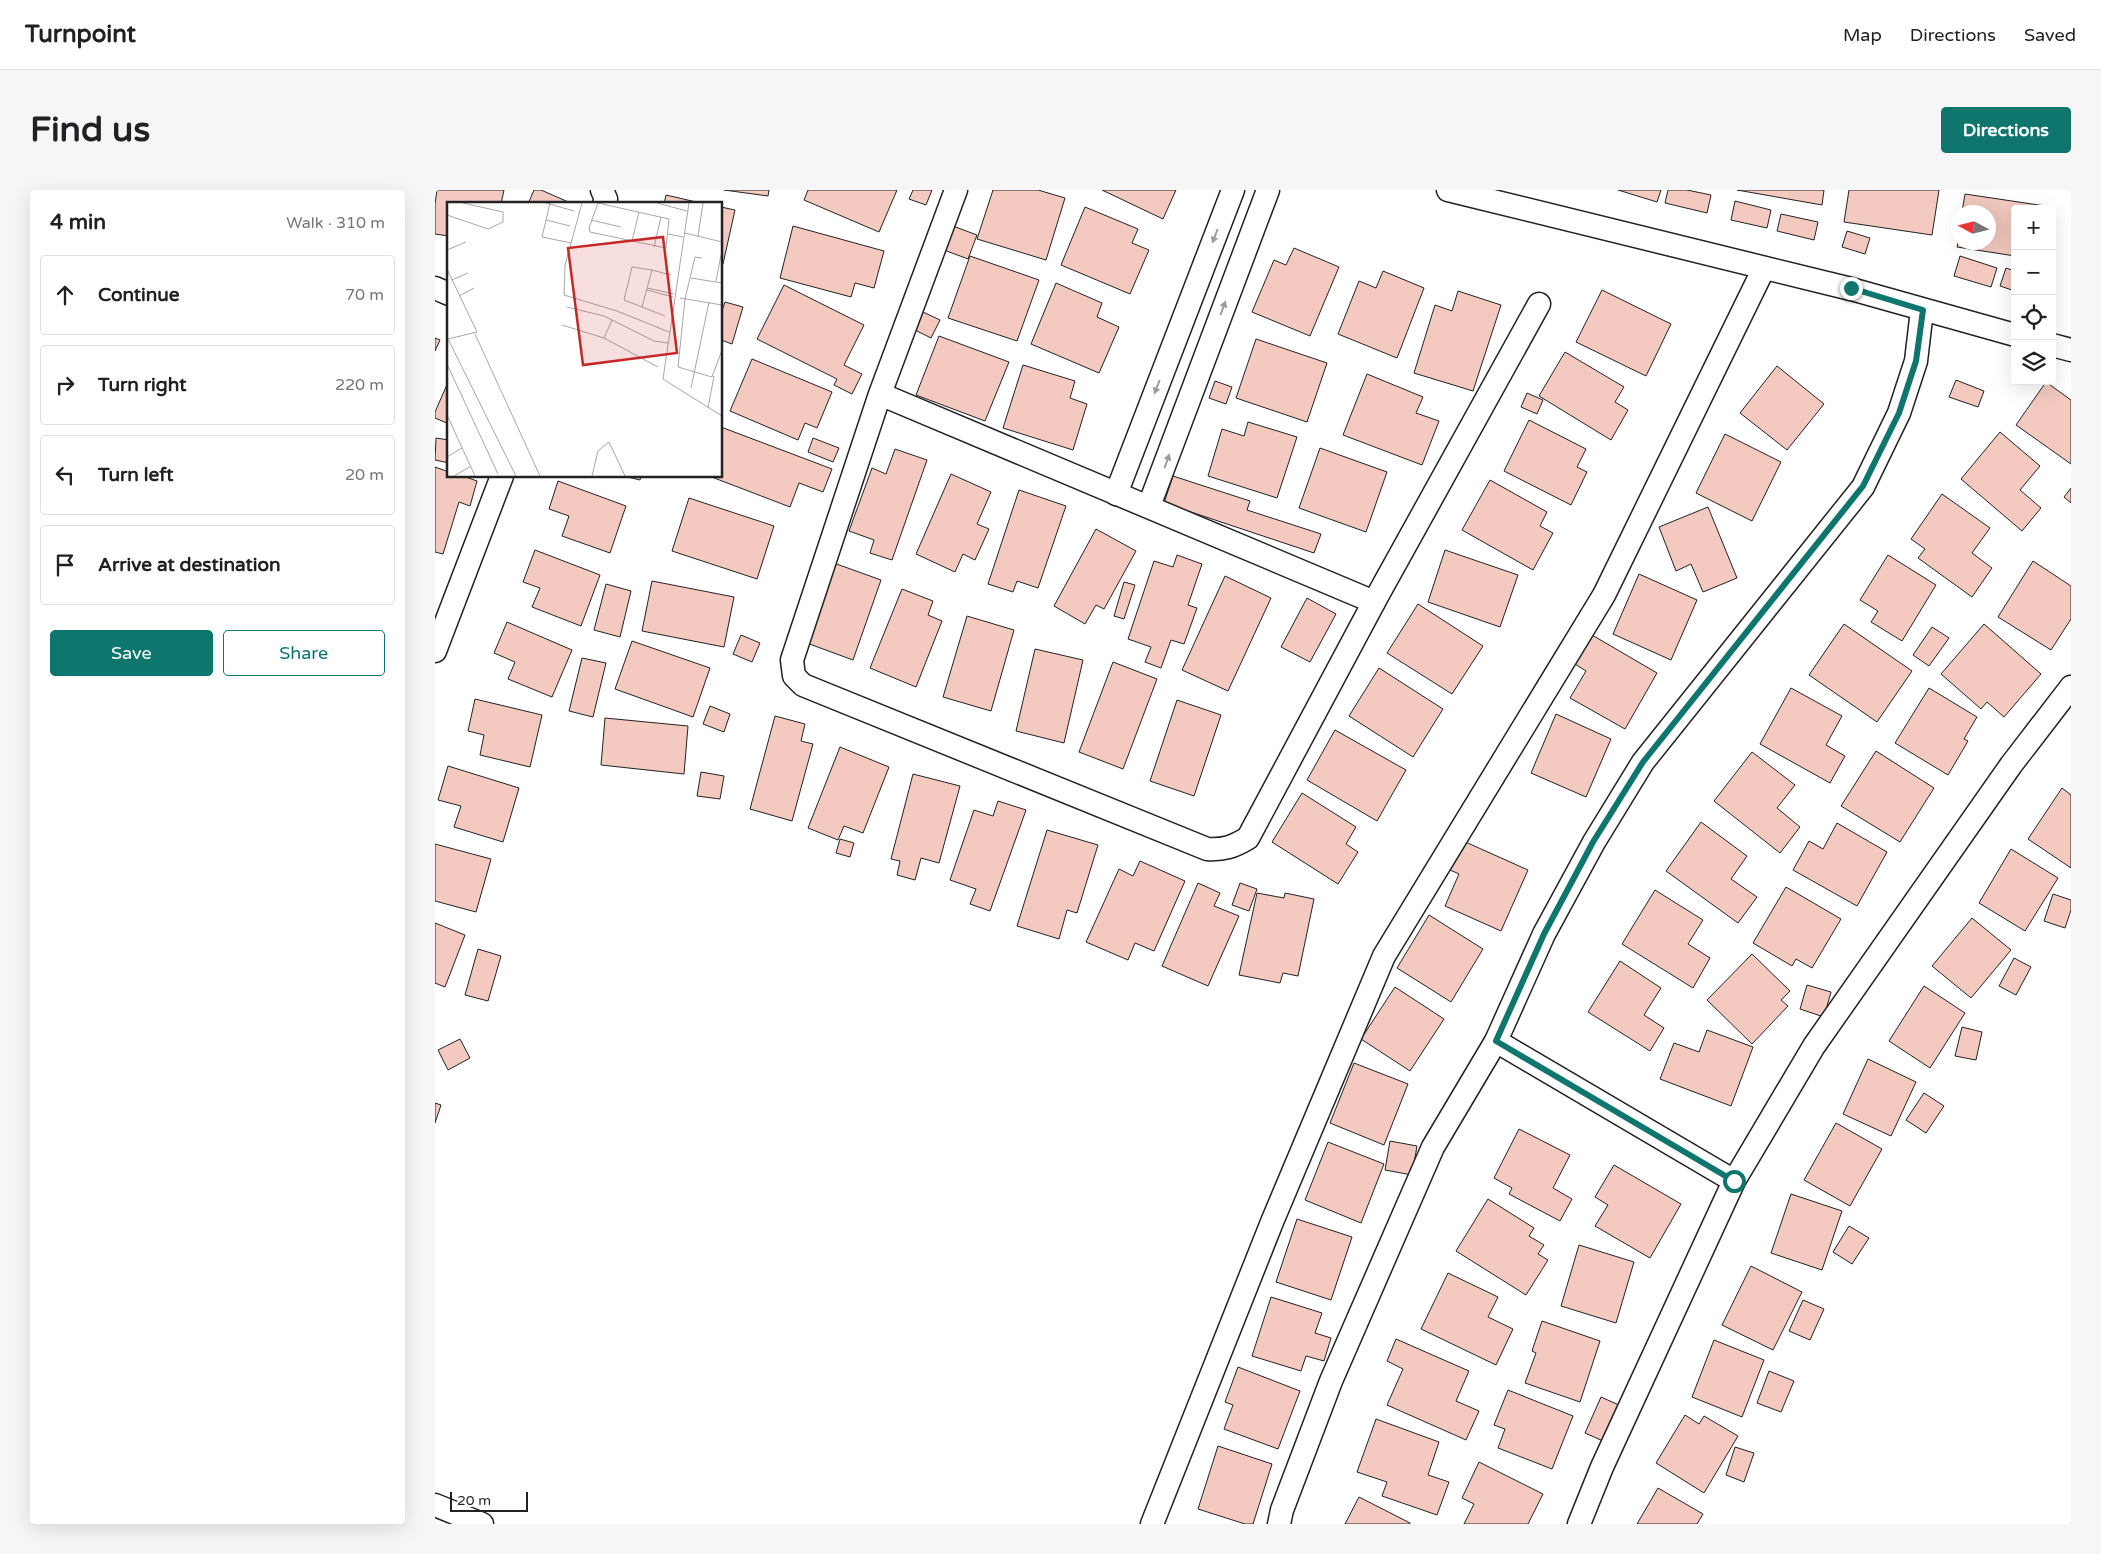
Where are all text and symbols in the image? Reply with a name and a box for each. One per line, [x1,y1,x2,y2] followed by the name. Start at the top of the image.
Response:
[25,20,136,49] text: Turnpoint
[1843,24,1882,46] text: Map
[1910,24,1996,46] text: Directions
[2024,24,2076,46] text: Saved
[1941,107,2071,153] button: Directions
[30,109,150,151] text: Find us
[447,202,723,478] inset map
[1951,205,1996,250] north arrow
[2011,205,2056,385] map controls
[2011,205,2056,250] button: +
[50,210,106,235] text: 4 min
[286,213,385,233] text: Walk · 310 m
[1211,228,1218,243] one-way arrow
[2011,250,2056,295] button: −
[1840,277,1863,300] route end
[51,281,79,309] icon: ahead
[98,284,180,306] text: Continue
[345,285,384,305] text: 70 m
[2011,295,2056,340] button: locate
[1220,301,1227,316] one-way arrow
[2011,340,2056,385] button: layers
[51,371,79,399] icon: right
[98,374,186,396] text: Turn right
[335,375,384,395] text: 220 m
[1153,380,1161,395] one-way arrow
[1163,453,1171,468] one-way arrow
[51,461,79,489] icon: left
[98,464,174,486] text: Turn left
[345,465,384,485] text: 20 m
[51,551,79,579] icon: arrive
[98,554,281,576] text: Arrive at destination
[50,630,213,676] button: Save
[223,630,385,676] button: Share
[1723,1170,1746,1193] route start
[450,1489,527,1512] scale bar
[457,1492,491,1509] text: 20 m

